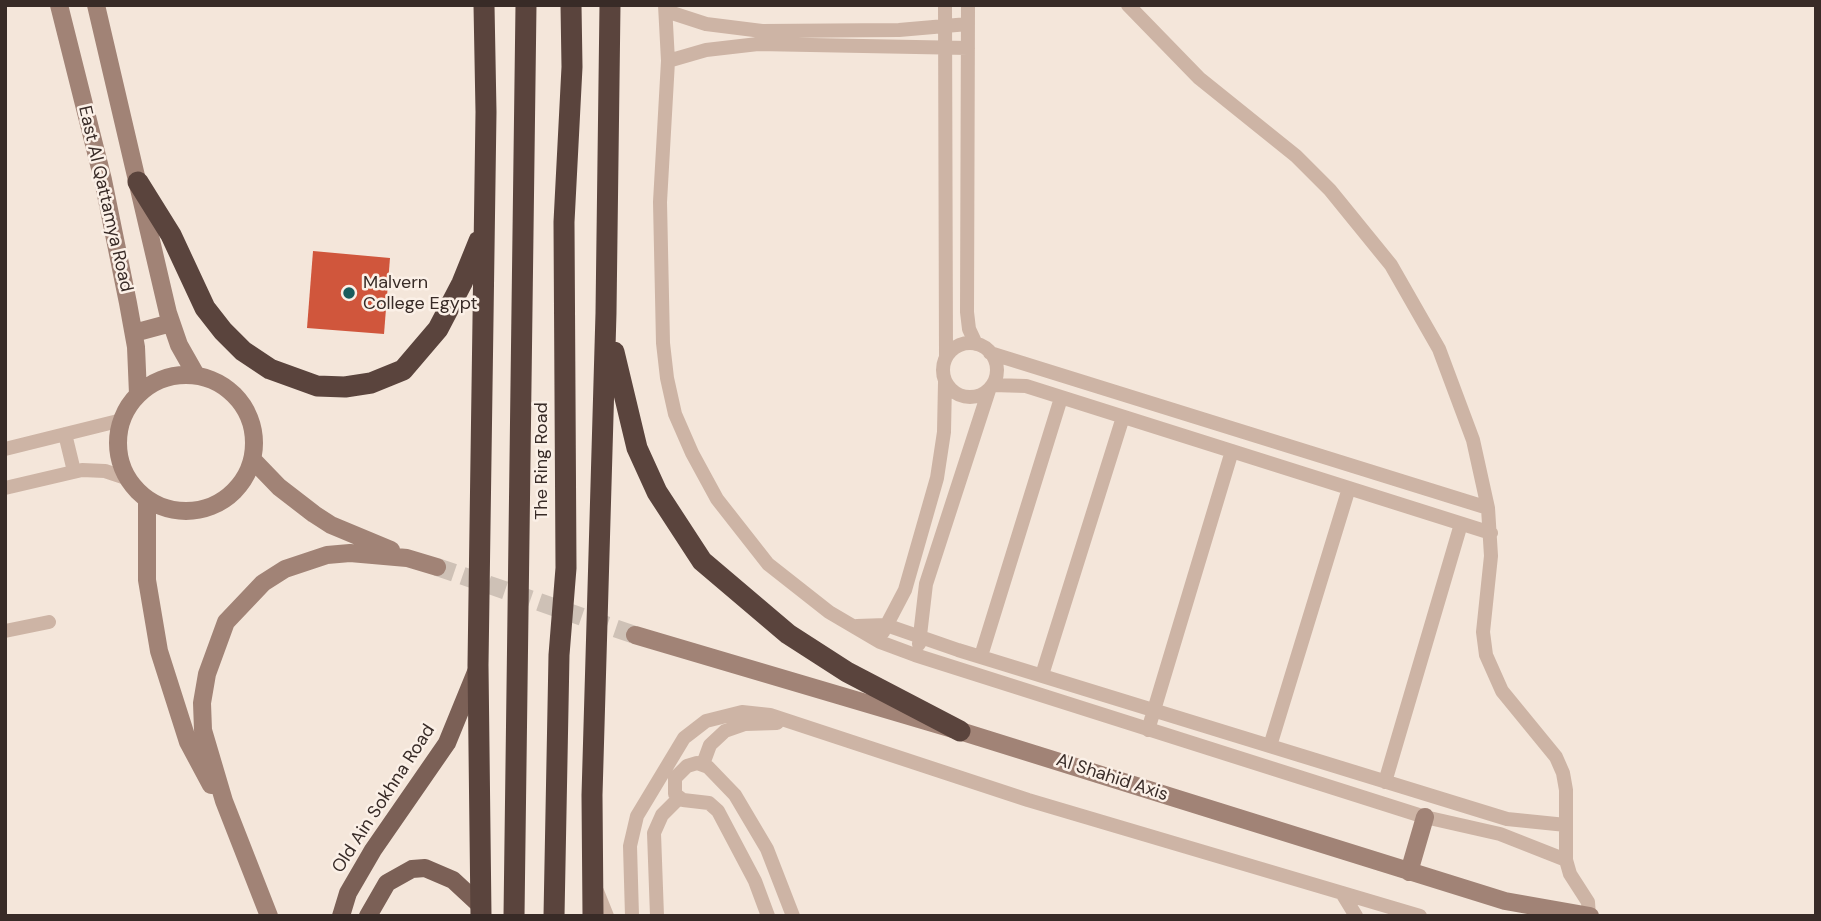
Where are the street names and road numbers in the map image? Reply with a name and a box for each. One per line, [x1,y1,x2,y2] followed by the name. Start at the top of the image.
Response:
[73,104,137,294] street label: East Al Qattamya Road
[531,402,553,520] street label: The Ring Road
[328,721,440,877] street label: Old Ain Sokhna Road
[1053,750,1171,806] street label: Al Shahid Axis

